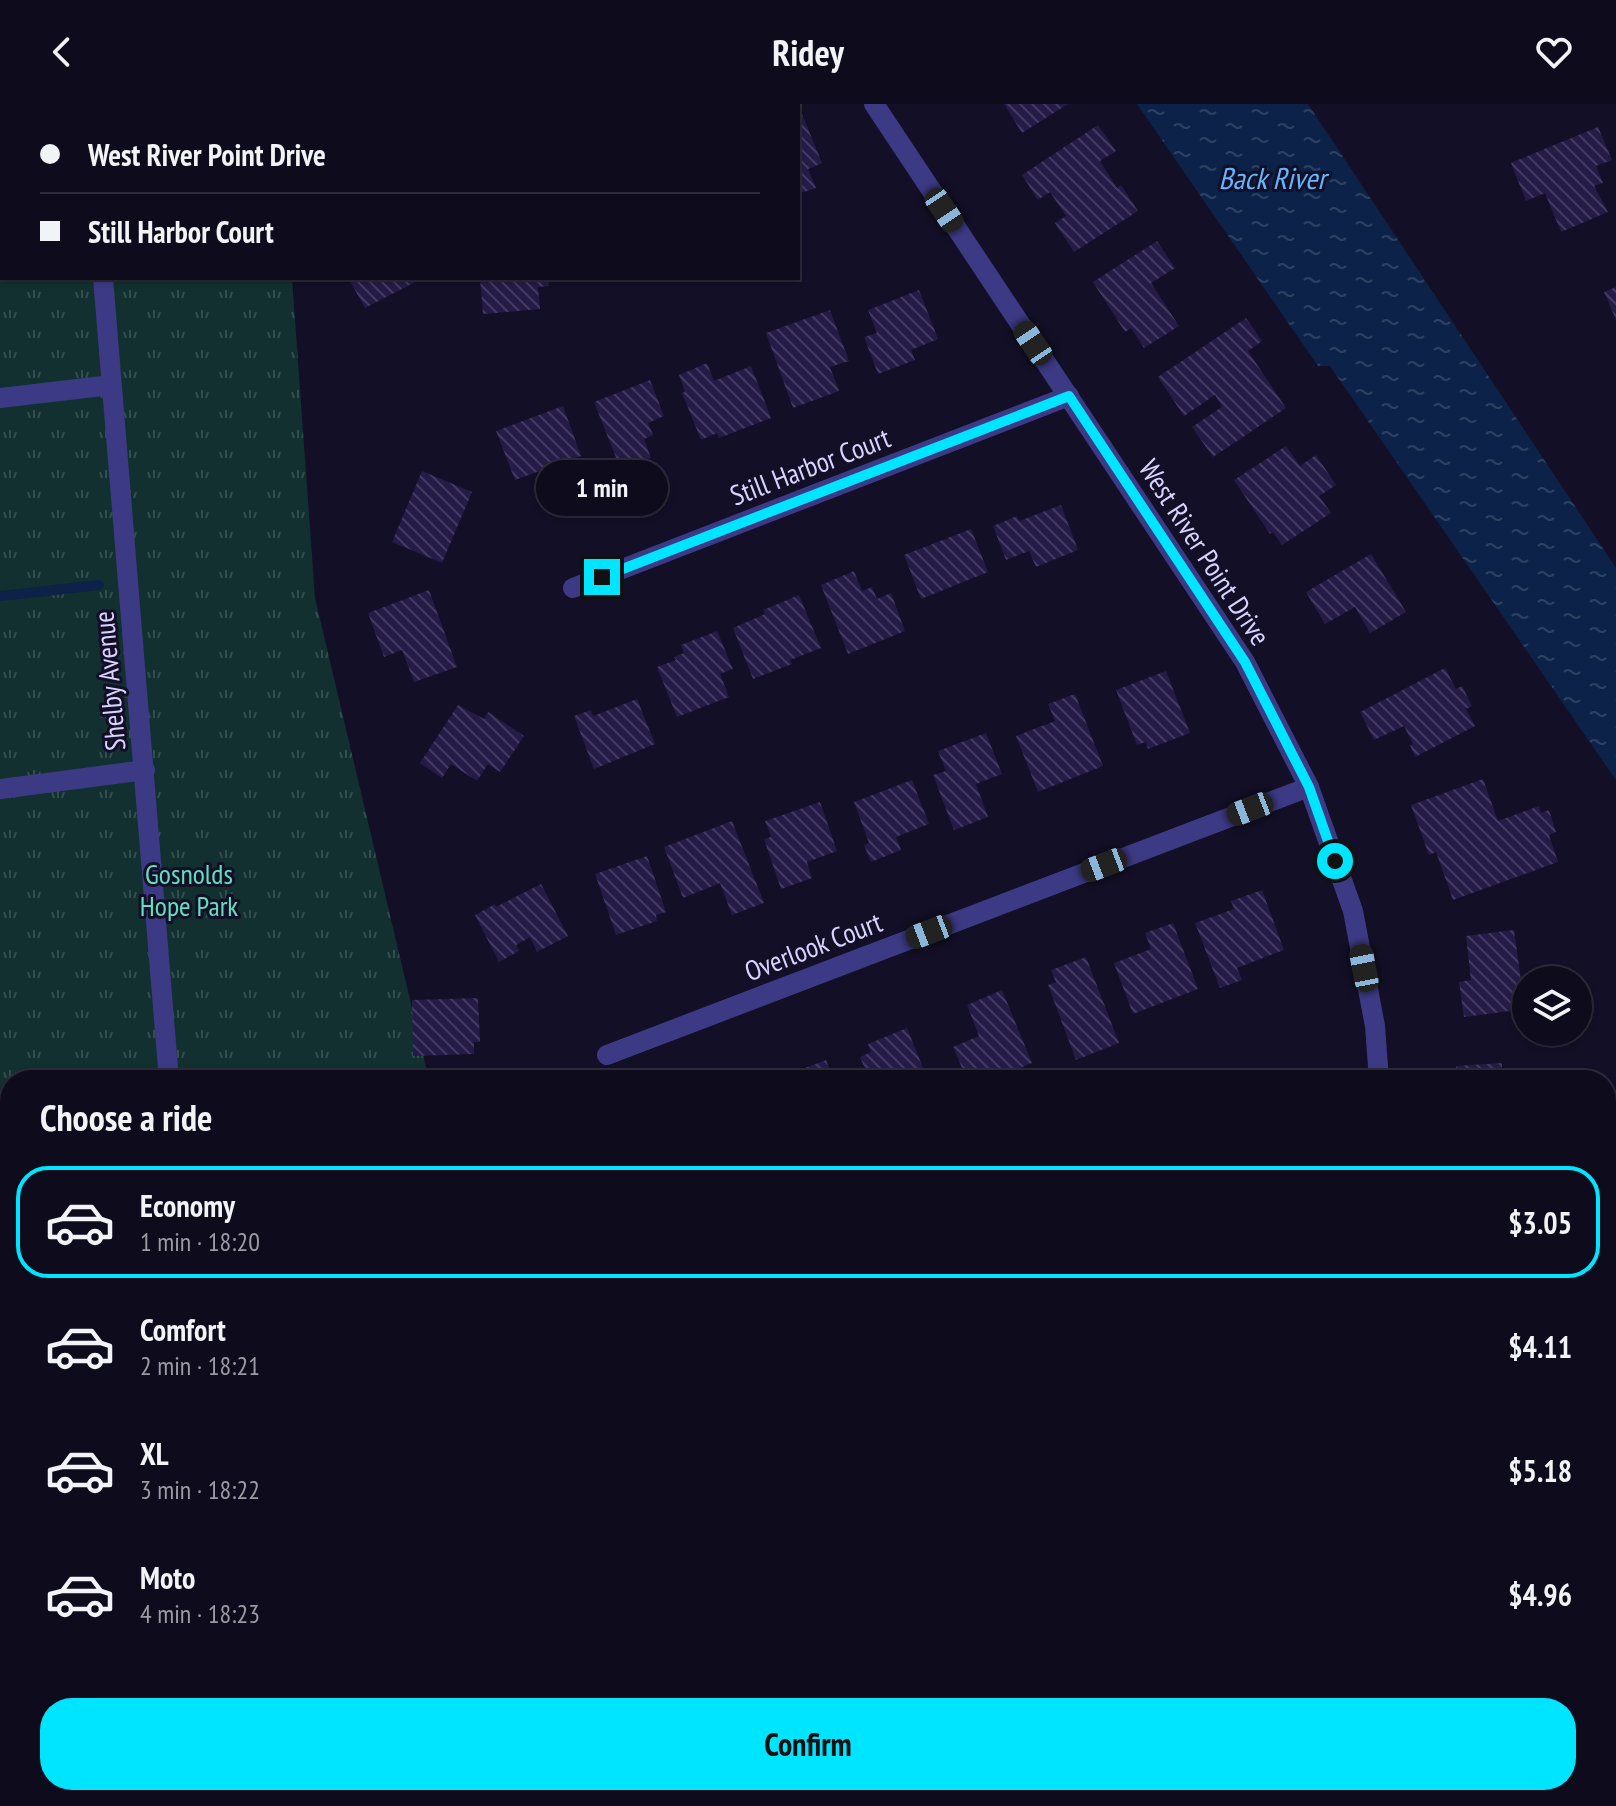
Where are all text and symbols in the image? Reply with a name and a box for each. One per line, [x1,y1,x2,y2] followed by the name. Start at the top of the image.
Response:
[772,29,844,76] text: Ridey
[40,30,84,74] icon: back
[1532,30,1576,74] icon: heart
[88,135,326,174] text: West River Point Drive
[1218,158,1329,197] water label: Back River
[921,183,967,237] car
[88,212,274,251] text: Still Harbor Court
[1010,316,1056,370] car
[725,418,896,514] street label: Still Harbor Court
[1131,452,1279,652] street label: West River Point Drive
[536,461,668,517] callout: 1 min
[576,471,628,504] text: 1 min
[584,559,620,595] route end
[84,610,134,752] street label: Shelby Avenue
[1223,789,1277,829] car
[1317,843,1353,879] route start
[1077,845,1131,885] car
[140,855,238,924] park label: Gosnolds Hope Park
[739,903,887,989] street label: Overlook Court
[902,912,956,952] car
[1348,942,1380,994] car
[1512,966,1592,1046] map controls
[1512,966,1592,1046] button: layers
[40,1094,212,1141] text: Choose a ride
[44,1186,116,1258] icon: car
[140,1186,235,1225] text: Economy
[1508,1203,1572,1242] text: $3.05
[140,1225,260,1258] text: 1 min · 18:20
[44,1310,116,1382] icon: car
[140,1310,226,1349] text: Comfort
[1508,1327,1572,1366] text: $4.11
[140,1349,260,1382] text: 2 min · 18:21
[44,1434,116,1506] icon: car
[140,1434,169,1473] text: XL
[1508,1451,1572,1490] text: $5.18
[140,1473,260,1506] text: 3 min · 18:22
[44,1558,116,1630] icon: car
[140,1558,195,1597] text: Moto
[1508,1575,1572,1614] text: $4.96
[140,1597,260,1630] text: 4 min · 18:23
[40,1698,1576,1790] button: Confirm

